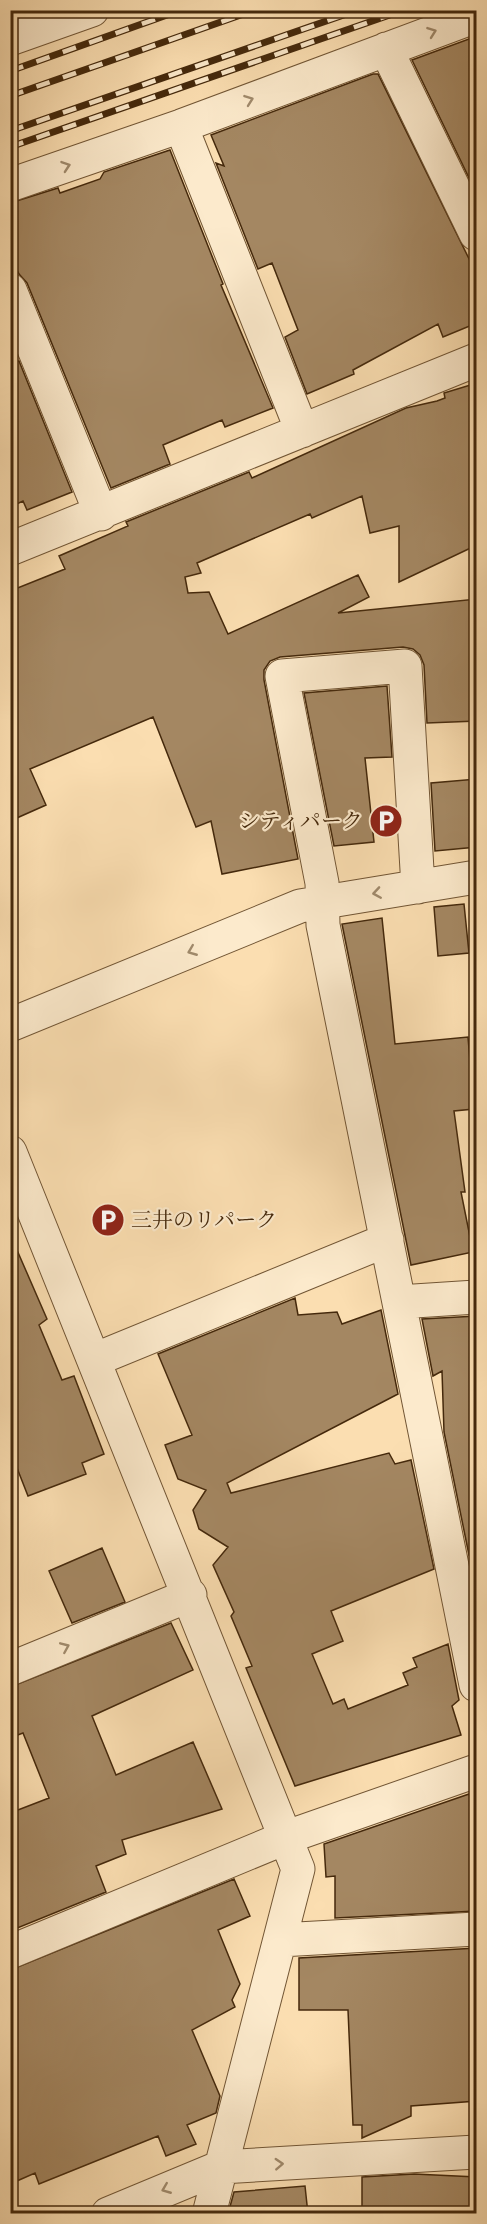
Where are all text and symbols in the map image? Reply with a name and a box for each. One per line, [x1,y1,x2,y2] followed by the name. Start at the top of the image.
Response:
[426,27,437,39] one-way arrow
[243,95,254,107] one-way arrow
[60,160,71,173] one-way arrow
[368,803,404,839] parking icon: シティパーク
[239,807,363,835] place label: シティパーク
[373,887,382,899] one-way arrow
[188,944,199,956] one-way arrow
[90,1202,126,1238] parking icon: 三井のリパーク
[131,1206,277,1234] place label: 三井のリパーク
[58,1642,69,1654] one-way arrow
[274,2157,283,2170] one-way arrow
[162,2182,173,2194] one-way arrow

